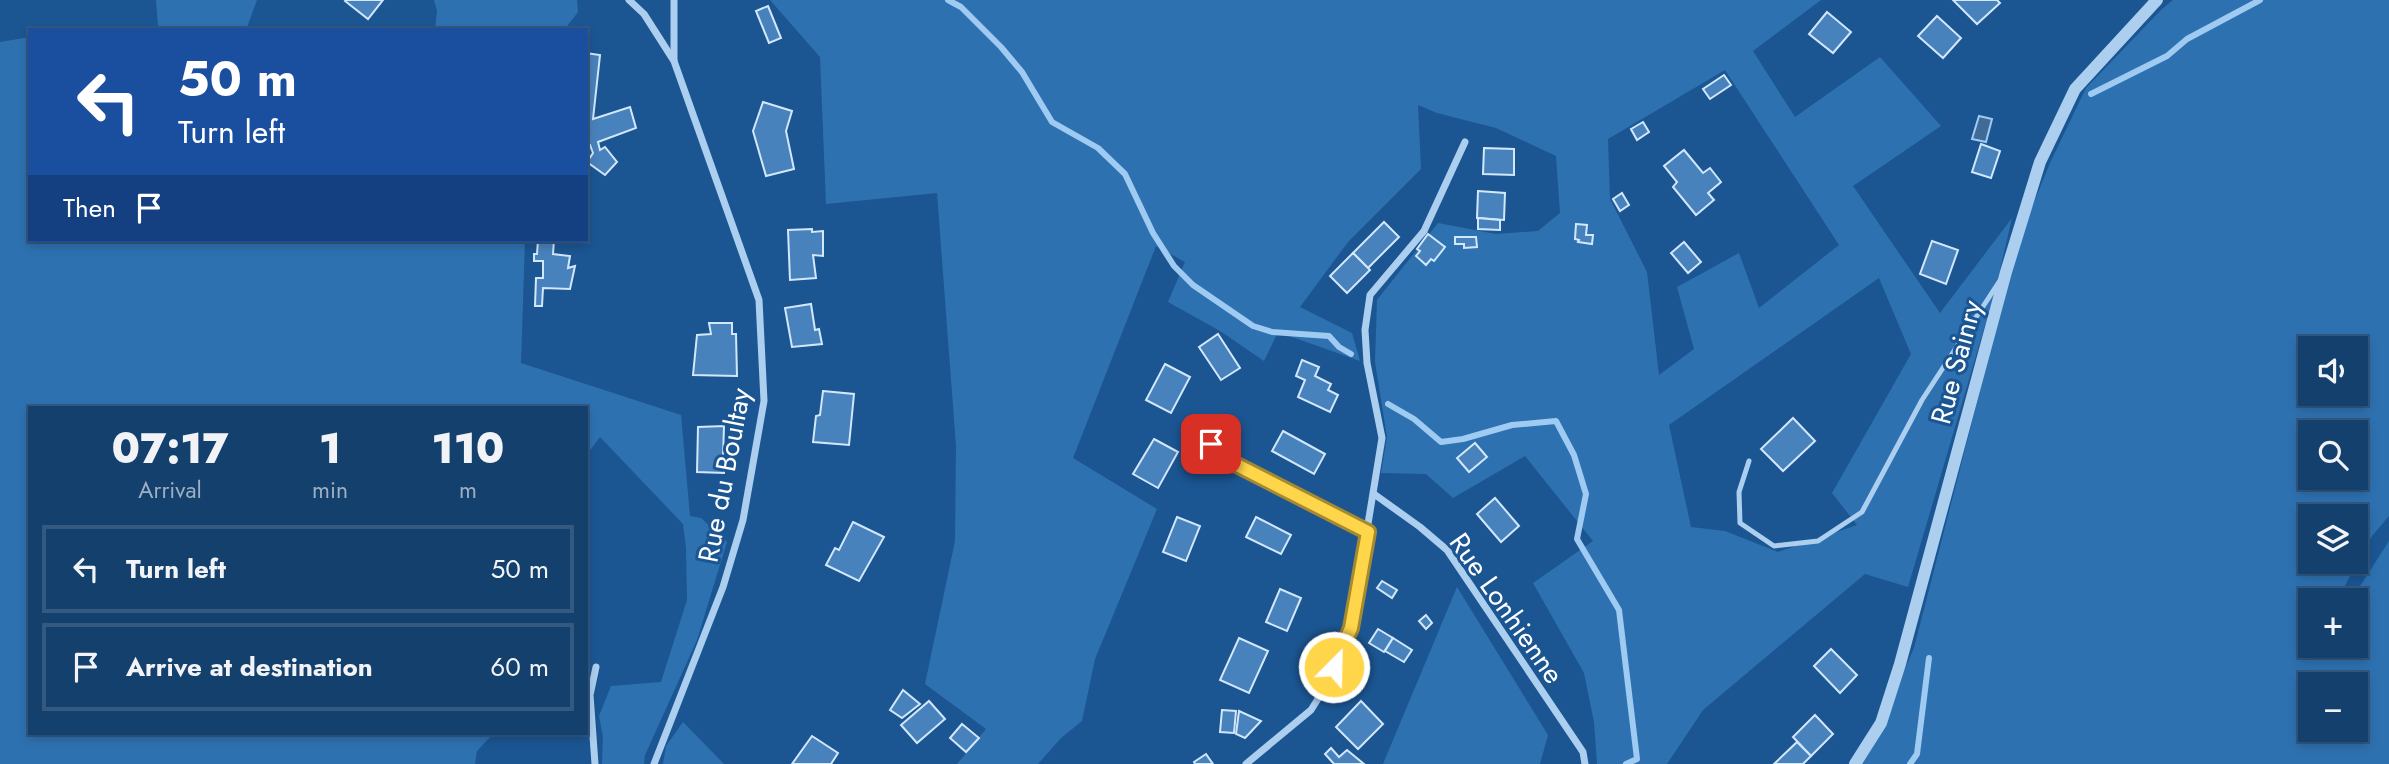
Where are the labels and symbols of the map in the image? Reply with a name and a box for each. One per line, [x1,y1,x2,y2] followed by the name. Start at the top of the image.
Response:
[1920,295,1993,429] street label: Rue Sainry
[688,384,762,566] street label: Rue du Boultay
[1181,414,1241,474] pin
[1439,524,1574,692] street label: Rue Lonhienne
[1297,630,1371,704] position arrow

